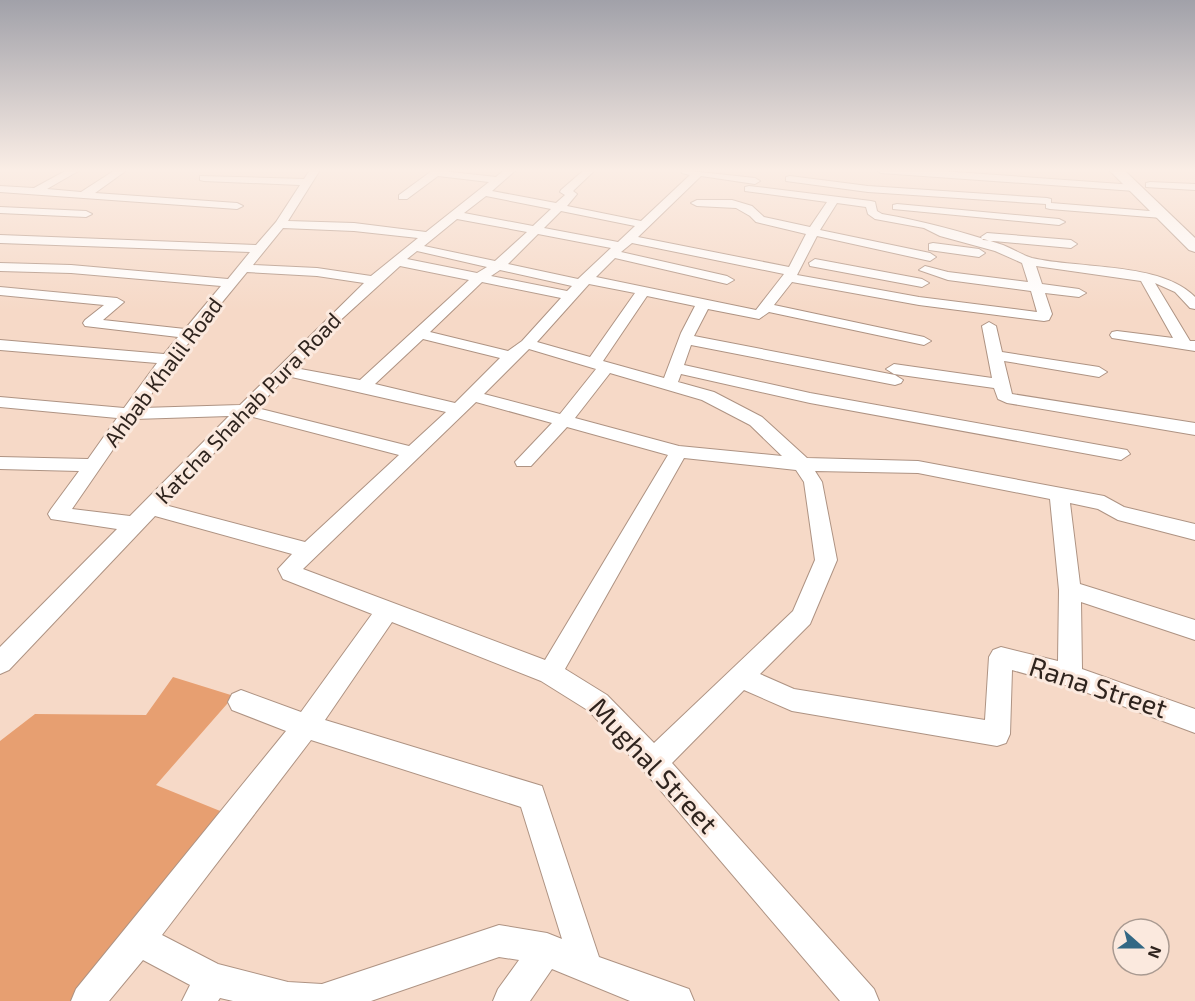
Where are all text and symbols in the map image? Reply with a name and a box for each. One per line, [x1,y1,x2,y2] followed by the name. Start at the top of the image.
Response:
[98,292,227,451] street label: Ahbab Khalil Road
[149,306,345,508] street label: Katcha Shahab Pura Road
[1026,649,1172,723] street label: Rana Street
[583,690,725,840] street label: Mughal Street
[1111,917,1171,977] north arrow
[1145,944,1166,961] text: N

